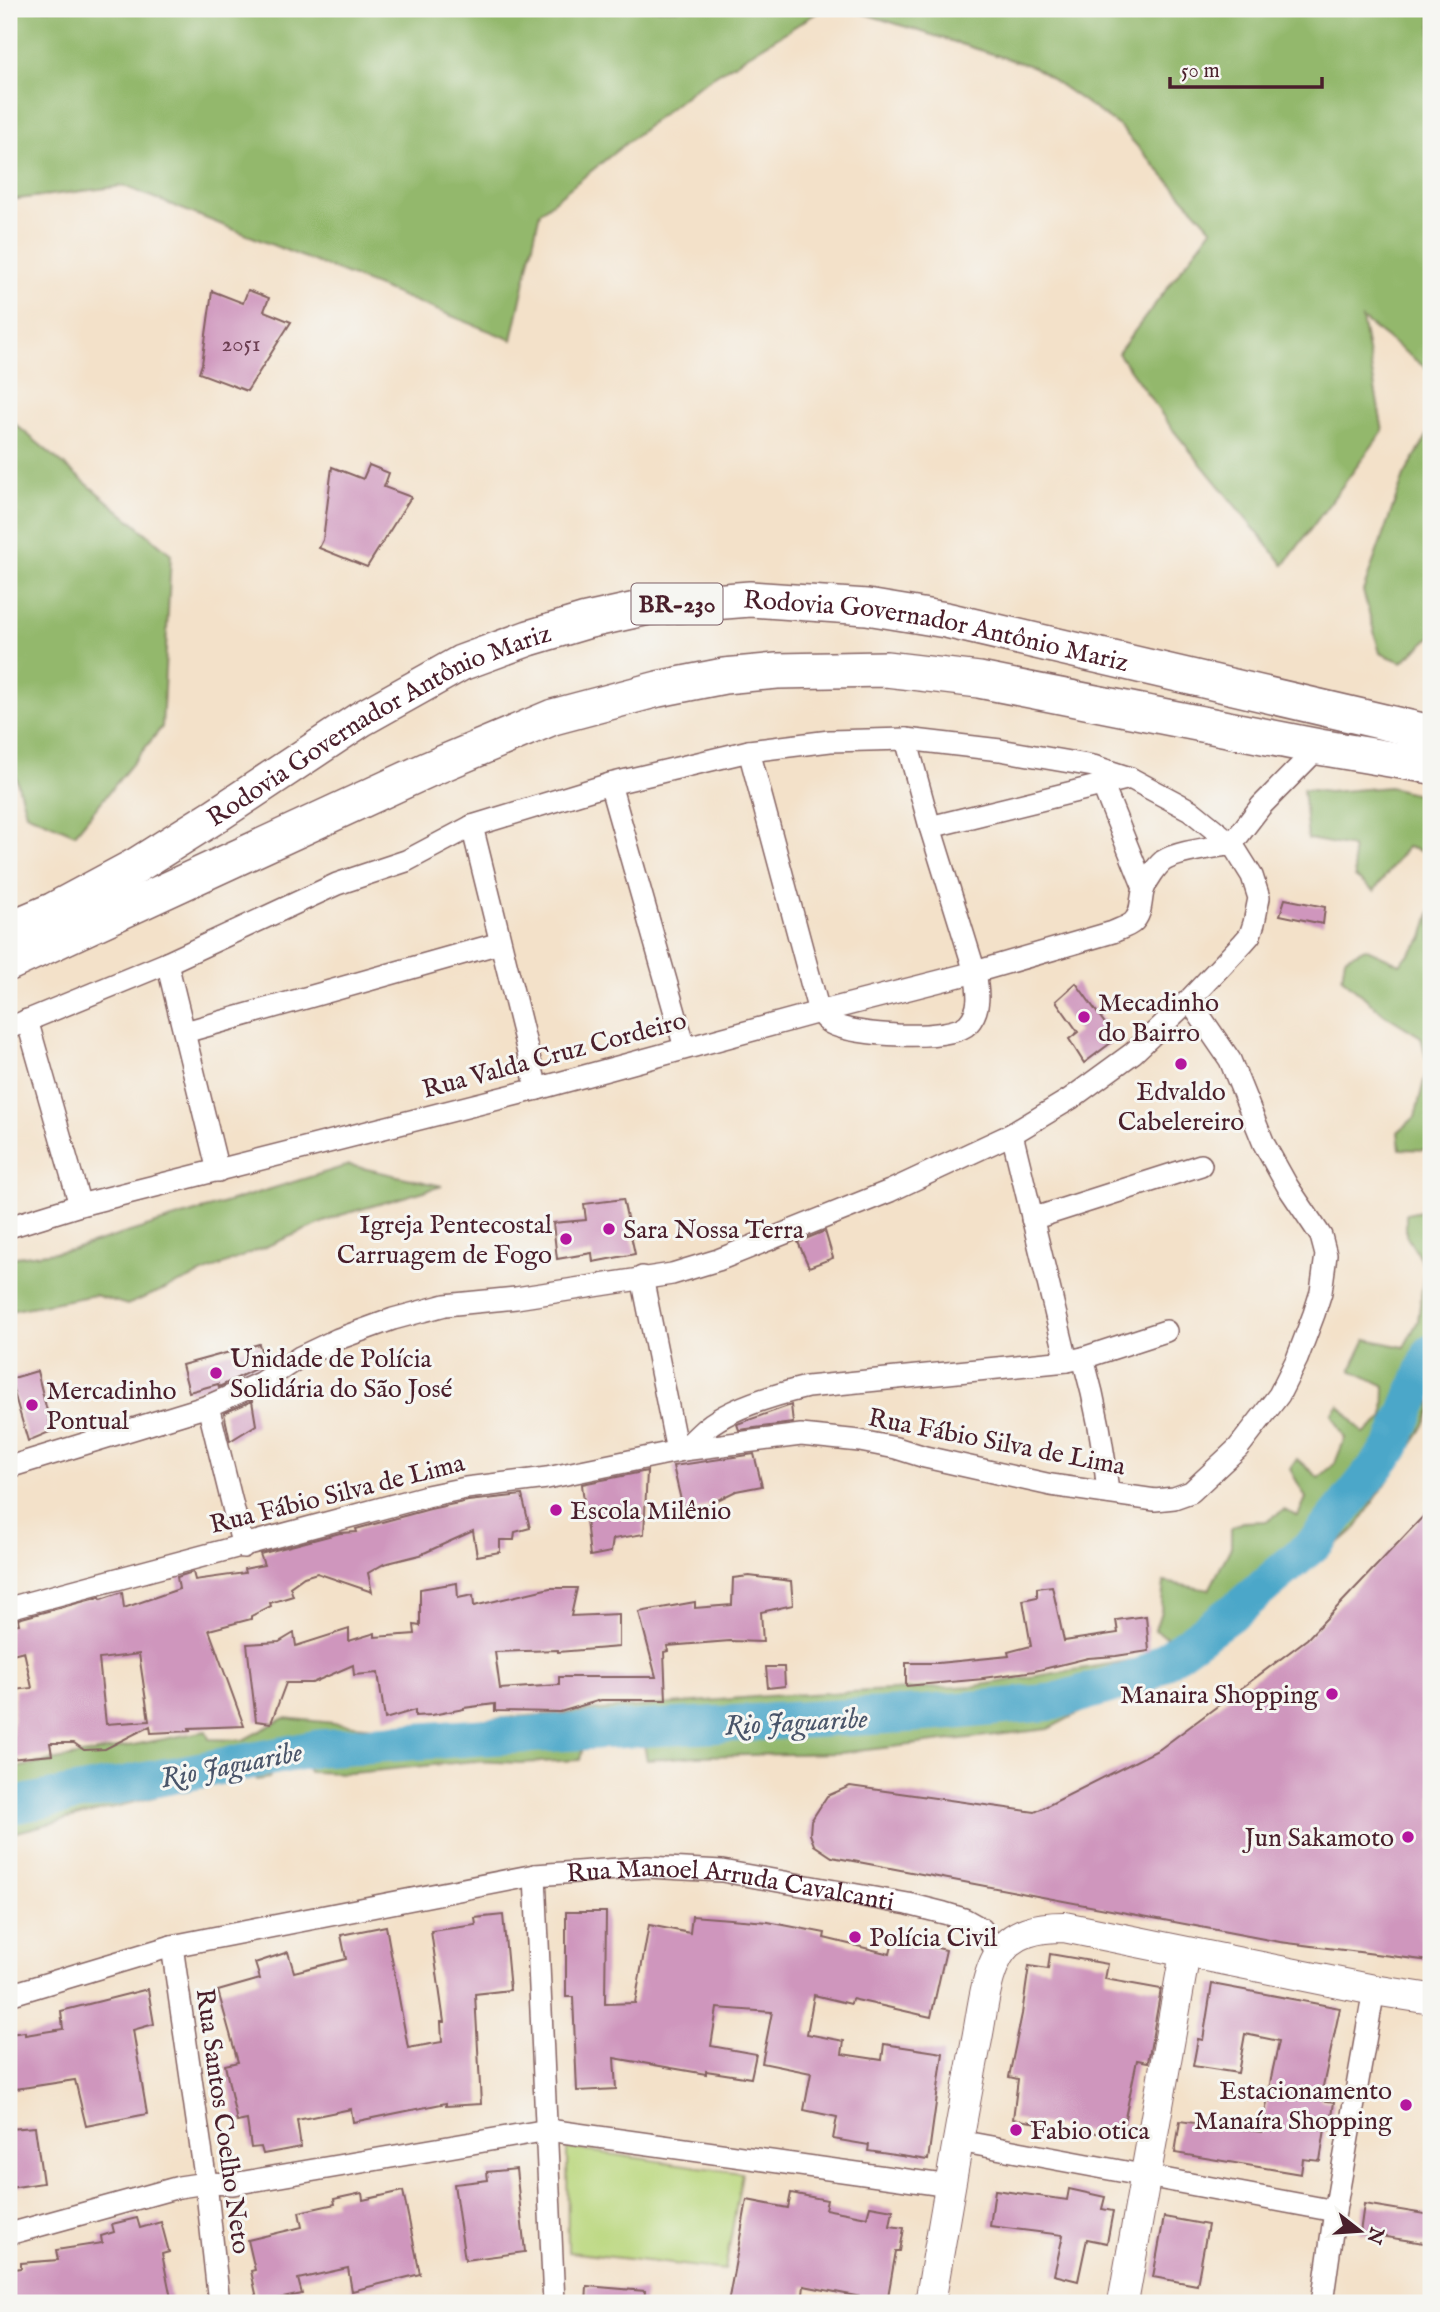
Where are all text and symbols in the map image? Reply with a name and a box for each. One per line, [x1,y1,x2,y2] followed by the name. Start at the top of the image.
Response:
[1170,46,1323,90] scale bar
[1181,58,1220,85] text: 50 m
[222,330,261,359] house number: 2051
[632,584,722,624] road number: BR-230
[742,584,1132,680] street label: Rodovia Governador Antônio Mariz
[201,617,555,835] street label: Rodovia Governador Antônio Mariz
[1098,987,1219,1050] place label: Mecadinho do Bairro
[419,1004,690,1107] street label: Rua Valda Cruz Cordeiro
[1076,1009,1092,1025] marker: Mecadinho do Bairro
[1173,1056,1189,1072] marker: Edvaldo Cabelereiro
[1118,1076,1244,1139] place label: Edvaldo Cabelereiro
[337,1209,553,1272] place label: Igreja Pentecostal Carruagem de Fogo
[623,1214,805,1247] place label: Sara Nossa Terra
[601,1221,617,1237] marker: Sara Nossa Terra
[558,1231,574,1247] marker: Igreja Pentecostal Carruagem de Fogo
[230,1343,453,1406] place label: Unidade de Polícia Solidária do São José
[208,1365,224,1381] marker: Unidade de Polícia Solidária do São José
[46,1375,177,1438] place label: Mercadinho Pontual
[24,1397,40,1413] marker: Mercadinho Pontual
[865,1401,1129,1484] street label: Rua Fábio Silva de Lima
[207,1447,469,1542] street label: Rua Fábio Silva de Lima
[570,1495,731,1528] place label: Escola Milênio
[548,1502,564,1518] marker: Escola Milênio
[1120,1679,1319,1712] place label: Manaira Shopping
[1324,1686,1340,1702] marker: Manaira Shopping
[724,1702,869,1745] water label: Rio Jaguaribe
[158,1735,306,1797] water label: Rio Jaguaribe
[1242,1822,1394,1855] place label: Jun Sakamoto
[1400,1829,1416,1845] marker: Jun Sakamoto
[565,1852,897,1919] street label: Rua Manoel Arruda Cavalcanti
[869,1922,998,1955] place label: Polícia Civil
[847,1929,863,1945] marker: Polícia Civil
[188,1986,257,2256] street label: Rua Santos Coelho Neto
[1194,2075,1393,2138] place label: Estacionamento Manaíra Shopping
[1398,2097,1414,2113] marker: Estacionamento Manaíra Shopping
[1030,2115,1151,2148] place label: Fabio otica
[1008,2122,1024,2138] marker: Fabio otica
[1324,2196,1394,2266] north arrow
[1360,2223,1389,2247] text: N

